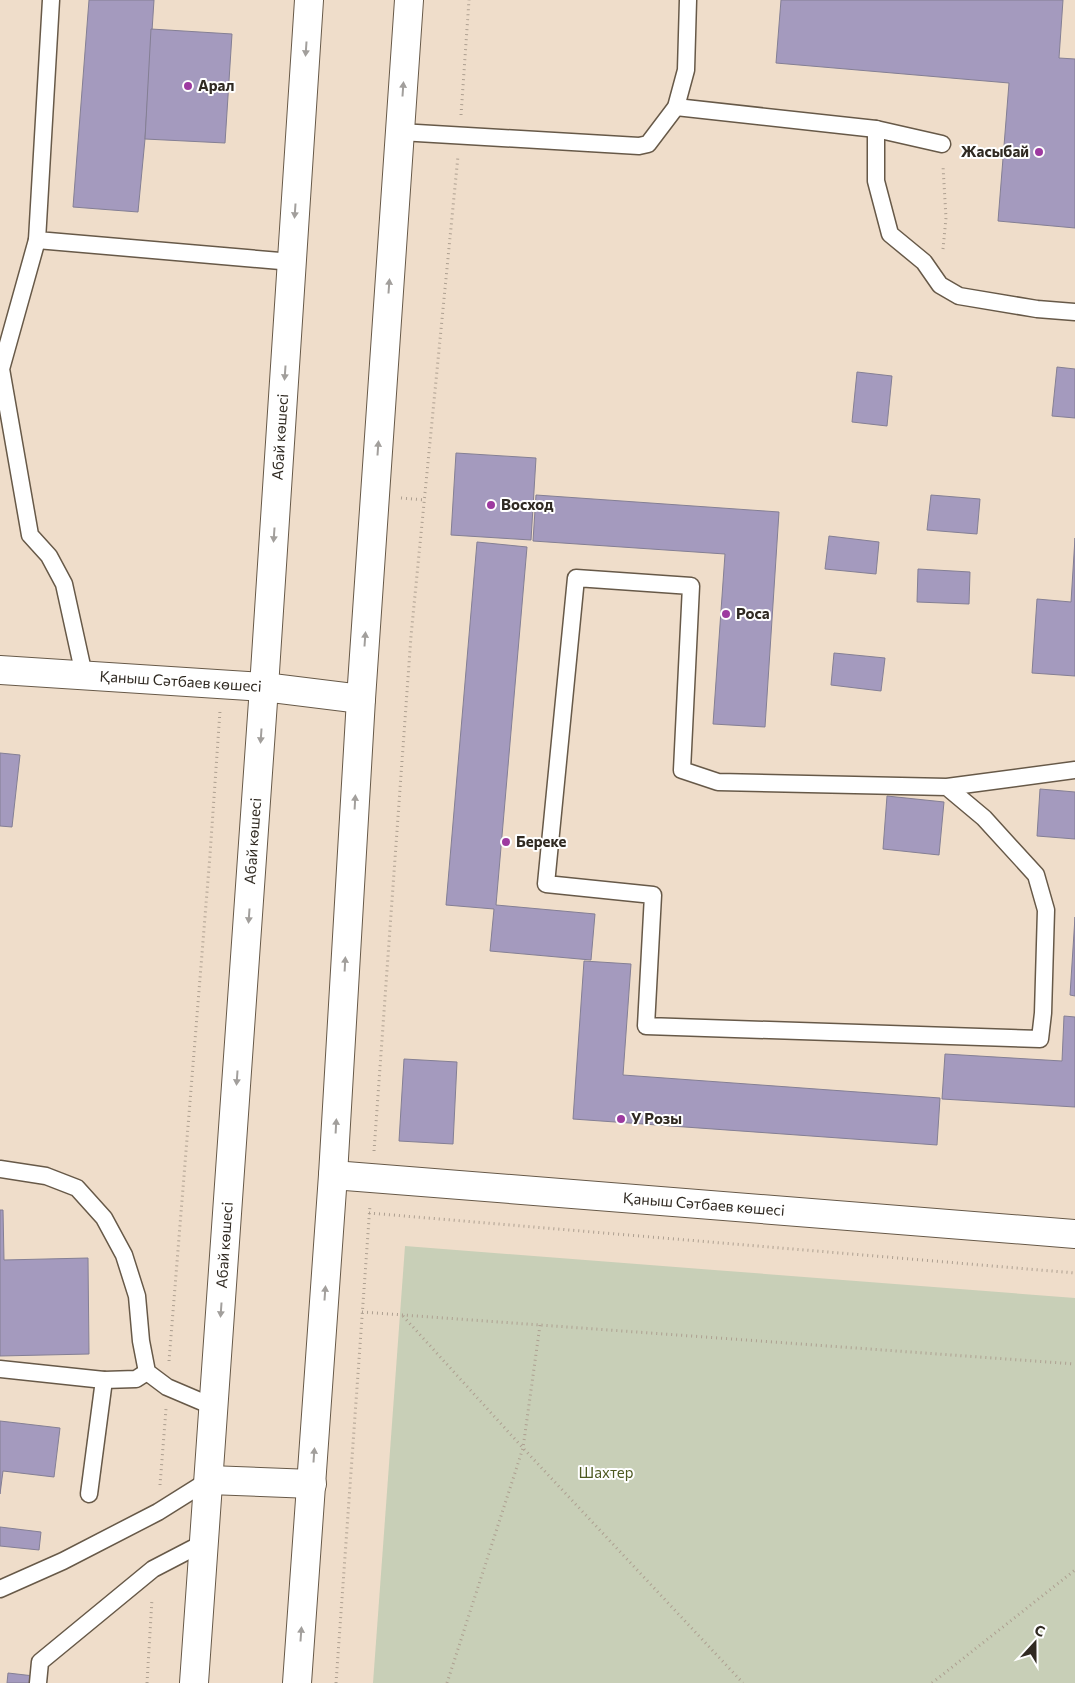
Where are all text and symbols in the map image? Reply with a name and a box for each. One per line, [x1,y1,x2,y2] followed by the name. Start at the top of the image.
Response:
[302,41,310,57] one-way arrow
[198,76,234,94] place label: Арал
[182,80,194,92] marker: Арал
[400,81,408,97] one-way arrow
[961,142,1029,160] place label: Жасыбай
[1033,146,1045,158] marker: Жасыбай
[291,203,299,219] one-way arrow
[386,278,394,294] one-way arrow
[280,365,288,381] one-way arrow
[268,393,291,481] street label: Абай көшесі
[375,440,383,456] one-way arrow
[501,495,554,513] place label: Восход
[485,499,497,511] marker: Восход
[270,527,278,543] one-way arrow
[736,604,770,622] place label: Роса
[720,608,732,620] marker: Роса
[361,631,369,647] one-way arrow
[99,666,262,695] street label: Қаныш Сәтбаев көшесі
[257,728,265,744] one-way arrow
[351,793,359,809] one-way arrow
[240,797,264,885] street label: Абай көшесі
[516,832,567,850] place label: Береке
[500,836,512,848] marker: Береке
[244,908,252,924] one-way arrow
[342,956,350,972] one-way arrow
[233,1070,241,1086] one-way arrow
[631,1109,682,1127] place label: У Розы
[615,1113,627,1125] marker: У Розы
[333,1118,341,1134] one-way arrow
[622,1188,786,1219] street label: Қаныш Сәтбаев көшесі
[212,1201,236,1289] street label: Абай көшесі
[322,1284,330,1300] one-way arrow
[217,1302,225,1318] one-way arrow
[310,1447,318,1463] one-way arrow
[578,1463,634,1481] park label: Шахтер
[1010,1618,1060,1668] north arrow
[1032,1621,1047,1640] text: С
[297,1626,305,1642] one-way arrow

